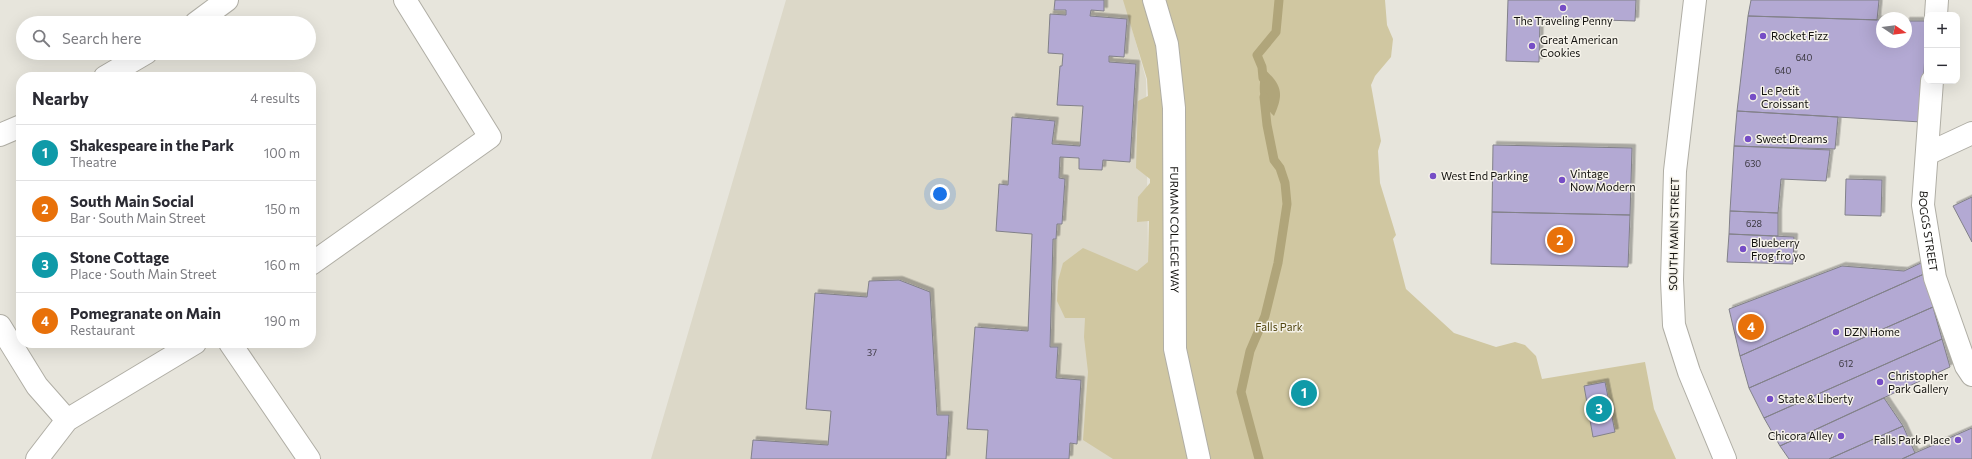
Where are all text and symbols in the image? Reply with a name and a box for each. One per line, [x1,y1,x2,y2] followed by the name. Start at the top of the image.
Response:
[1558,3,1568,13] marker: The Traveling Penny
[1876,12,1912,48] north arrow
[1924,12,1960,84] map controls
[1924,12,1960,48] button: +
[1513,14,1613,27] place label: The Traveling Penny
[16,16,316,60] search box
[30,27,52,49] icon: search
[62,29,141,47] text: Search here
[1771,29,1829,42] place label: Rocket Fizz
[1758,31,1768,41] marker: Rocket Fizz
[1540,33,1618,59] place label: Great American Cookies
[1527,41,1537,51] marker: Great American Cookies
[1924,48,1960,84] button: −
[1796,52,1812,63] house number: 640
[1775,65,1791,76] house number: 640
[1761,84,1809,110] place label: Le Petit Croissant
[32,88,89,109] text: Nearby
[250,90,300,106] text: 4 results
[1748,92,1758,102] marker: Le Petit Croissant
[1756,132,1827,145] place label: Sweet Dreams
[1743,134,1753,144] marker: Sweet Dreams
[70,136,234,154] text: Shakespeare in the Park
[42,145,48,161] text: 1
[264,145,300,161] text: 100 m
[70,154,117,170] text: Theatre
[1745,158,1761,169] house number: 630
[1168,166,1182,293] street label: FURMAN COLLEGE WAY
[1570,167,1636,193] place label: Vintage Now Modern
[1441,169,1528,182] place label: West End Parking
[1428,171,1438,181] marker: West End Parking
[1557,175,1567,185] marker: Vintage Now Modern
[1666,177,1681,291] street label: SOUTH MAIN STREET
[930,184,950,204] your location
[1917,190,1941,273] street label: BOGGS STREET
[70,192,194,210] text: South Main Social
[41,201,49,217] text: 2
[265,201,300,217] text: 150 m
[70,210,206,226] text: Bar · South Main Street
[1746,218,1762,229] house number: 628
[1547,225,1573,255] pin: 2
[1751,236,1806,262] place label: Blueberry Frog fro yo
[1738,244,1748,254] marker: Blueberry Frog fro yo
[70,248,169,266] text: Stone Cottage
[41,257,49,273] text: 3
[264,257,300,273] text: 160 m
[70,266,217,282] text: Place · South Main Street
[70,304,221,322] text: Pomegranate on Main
[1738,312,1764,342] pin: 4
[41,313,49,329] text: 4
[264,313,300,329] text: 190 m
[1255,320,1303,333] park label: Falls Park
[70,322,135,338] text: Restaurant
[1844,325,1900,338] place label: DZN Home
[1831,327,1841,337] marker: DZN Home
[867,347,877,358] house number: 37
[1839,358,1853,369] house number: 612
[1888,369,1949,395] place label: Christopher Park Gallery
[1875,377,1885,387] marker: Christopher Park Gallery
[1291,378,1317,408] pin: 1
[1778,392,1853,405] place label: State & Liberty
[1586,394,1612,424] pin: 3
[1765,394,1775,404] marker: State & Liberty
[1768,429,1833,442] place label: Chicora Alley
[1836,431,1846,441] marker: Chicora Alley
[1874,433,1950,446] place label: Falls Park Place
[1953,435,1963,445] marker: Falls Park Place

